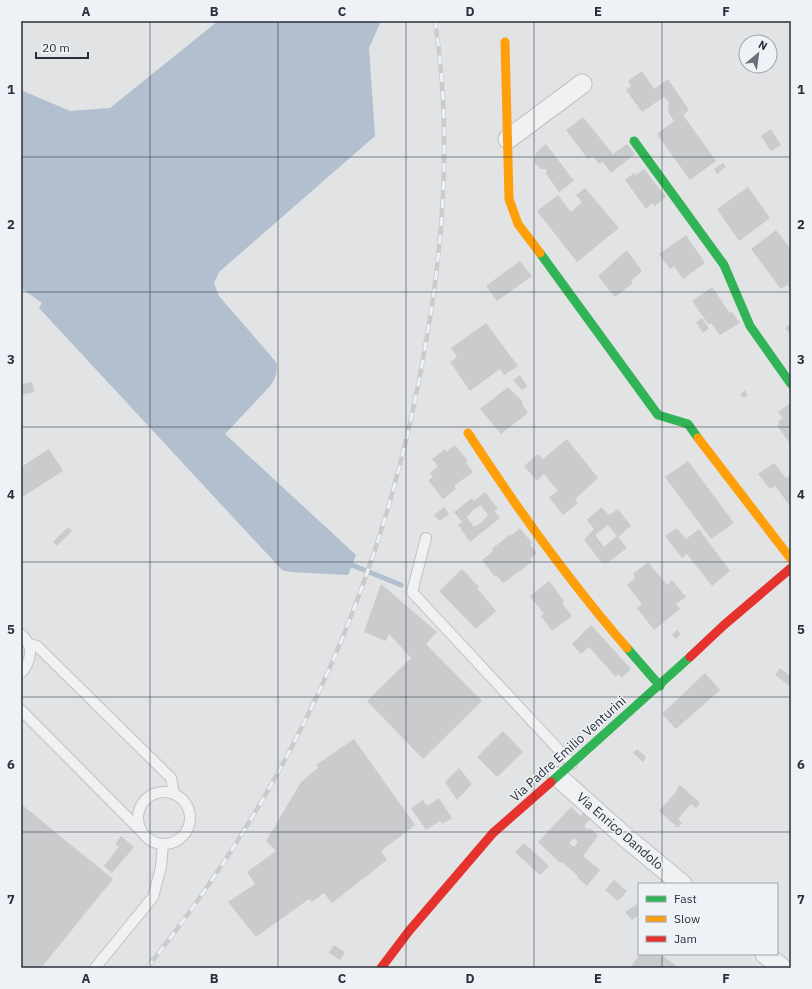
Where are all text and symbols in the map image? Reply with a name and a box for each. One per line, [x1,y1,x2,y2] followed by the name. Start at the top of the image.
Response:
[82,3,91,20] text: A
[210,3,219,20] text: B
[338,3,347,20] text: C
[465,3,475,20] text: D
[594,3,602,20] text: E
[722,3,730,20] text: F
[36,34,88,60] scale bar
[738,34,778,74] north arrow
[756,37,770,53] text: N
[42,40,70,55] text: 20 m
[7,81,15,98] text: 1
[797,81,805,98] text: 1
[7,216,15,233] text: 2
[797,216,805,233] text: 2
[7,351,15,368] text: 3
[797,351,805,368] text: 3
[7,486,15,503] text: 4
[797,486,805,503] text: 4
[7,621,15,638] text: 5
[797,621,805,638] text: 5
[506,692,630,806] street label: Via Padre Emilio Venturini
[7,756,15,773] text: 6
[797,756,805,773] text: 6
[573,789,667,873] street label: Via Enrico Dandolo
[638,883,778,955] legend
[7,891,15,908] text: 7
[674,891,697,906] text: Fast
[797,891,805,908] text: 7
[674,911,700,926] text: Slow
[674,931,697,946] text: Jam
[82,970,91,987] text: A
[210,970,219,987] text: B
[338,970,347,987] text: C
[465,970,475,987] text: D
[594,970,602,987] text: E
[722,970,730,987] text: F

